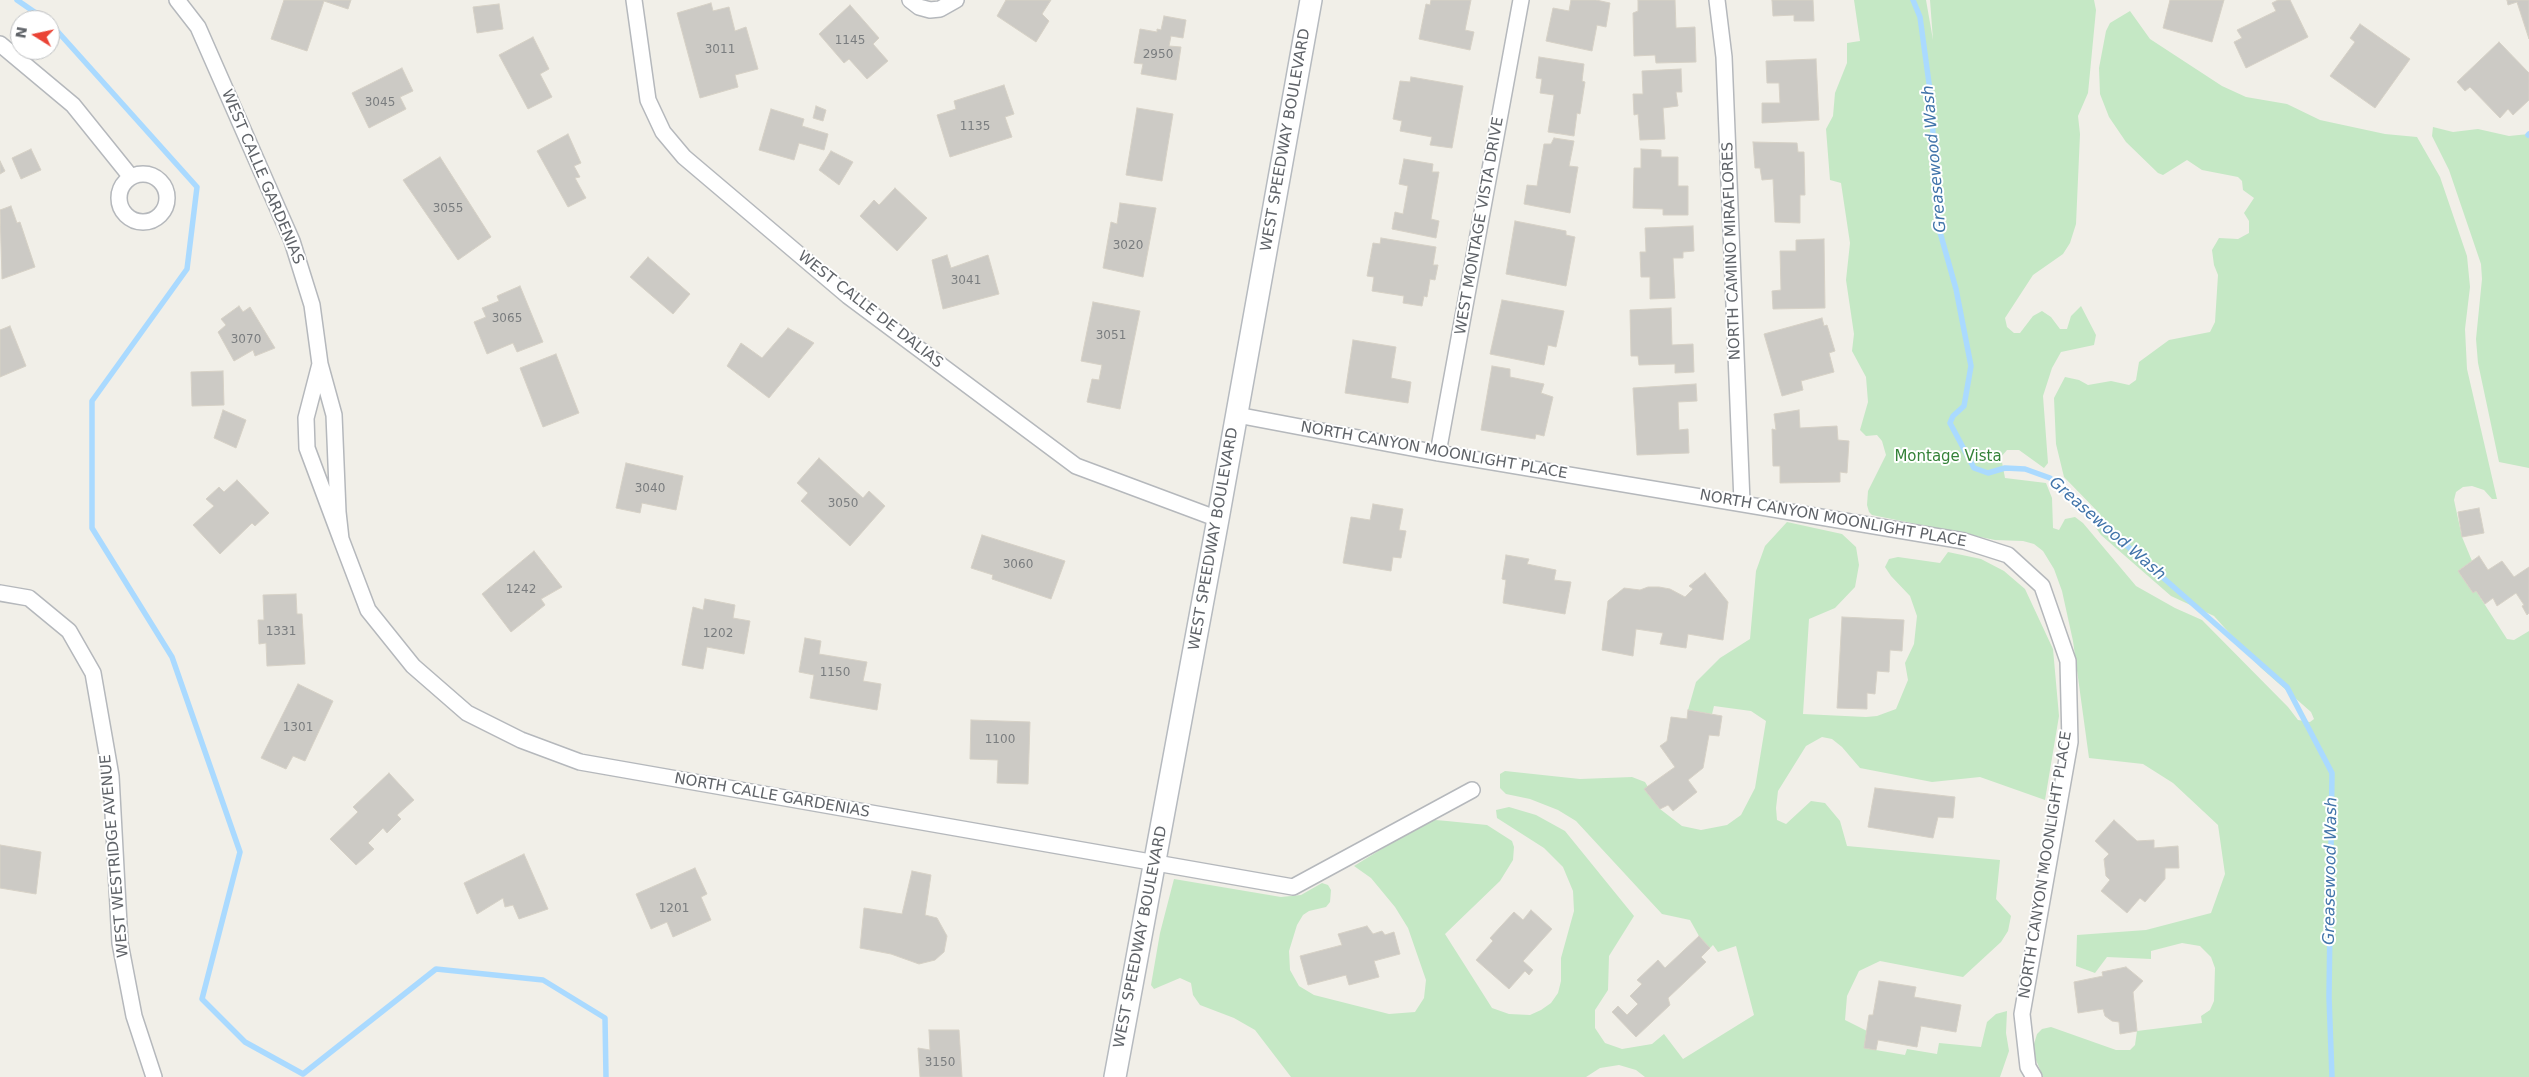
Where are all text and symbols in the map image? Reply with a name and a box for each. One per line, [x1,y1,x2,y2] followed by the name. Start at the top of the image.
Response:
[10,10,60,60] north arrow
[12,25,30,40] text: N
[1258,27,1314,253] street label: WEST SPEEDWAY BOULEVARD
[835,34,865,48] house number: 1145
[705,43,735,57] house number: 3011
[1143,48,1173,62] house number: 2950
[1919,84,1951,234] water label: Greasewood Wash
[217,87,307,267] street label: WEST CALLE GARDENIAS
[365,96,395,110] house number: 3045
[1452,116,1508,336] street label: WEST MONTAGE VISTA DRIVE
[960,120,990,134] house number: 1135
[1719,141,1745,361] street label: NORTH CAMINO MIRAFLORES
[433,202,463,216] house number: 3055
[1113,239,1143,253] house number: 3020
[794,248,946,372] street label: WEST CALLE DE DALIAS
[951,274,981,288] house number: 3041
[492,312,522,326] house number: 3065
[1096,329,1126,343] house number: 3051
[231,333,261,347] house number: 3070
[1299,419,1569,483] street label: NORTH CANYON MOONLIGHT PLACE
[1186,426,1242,652] street label: WEST SPEEDWAY BOULEVARD
[1894,448,2002,466] park label: Montage Vista
[2045,473,2169,585] water label: Greasewood Wash
[635,482,665,496] house number: 3040
[1698,487,1968,551] street label: NORTH CANYON MOONLIGHT PLACE
[828,497,858,511] house number: 3050
[1003,558,1033,572] house number: 3060
[506,583,536,597] house number: 1242
[266,625,296,639] house number: 1331
[703,627,733,641] house number: 1202
[820,666,850,680] house number: 1150
[283,721,313,735] house number: 1301
[2016,730,2076,1000] street label: NORTH CANYON MOONLIGHT PLACE
[985,733,1015,747] house number: 1100
[97,754,133,958] street label: WEST WESTRIDGE AVENUE
[673,770,871,822] street label: NORTH CALLE GARDENIAS
[2320,797,2342,945] water label: Greasewood Wash
[1111,824,1171,1050] street label: WEST SPEEDWAY BOULEVARD
[659,902,689,916] house number: 1201
[925,1056,955,1070] house number: 3150

